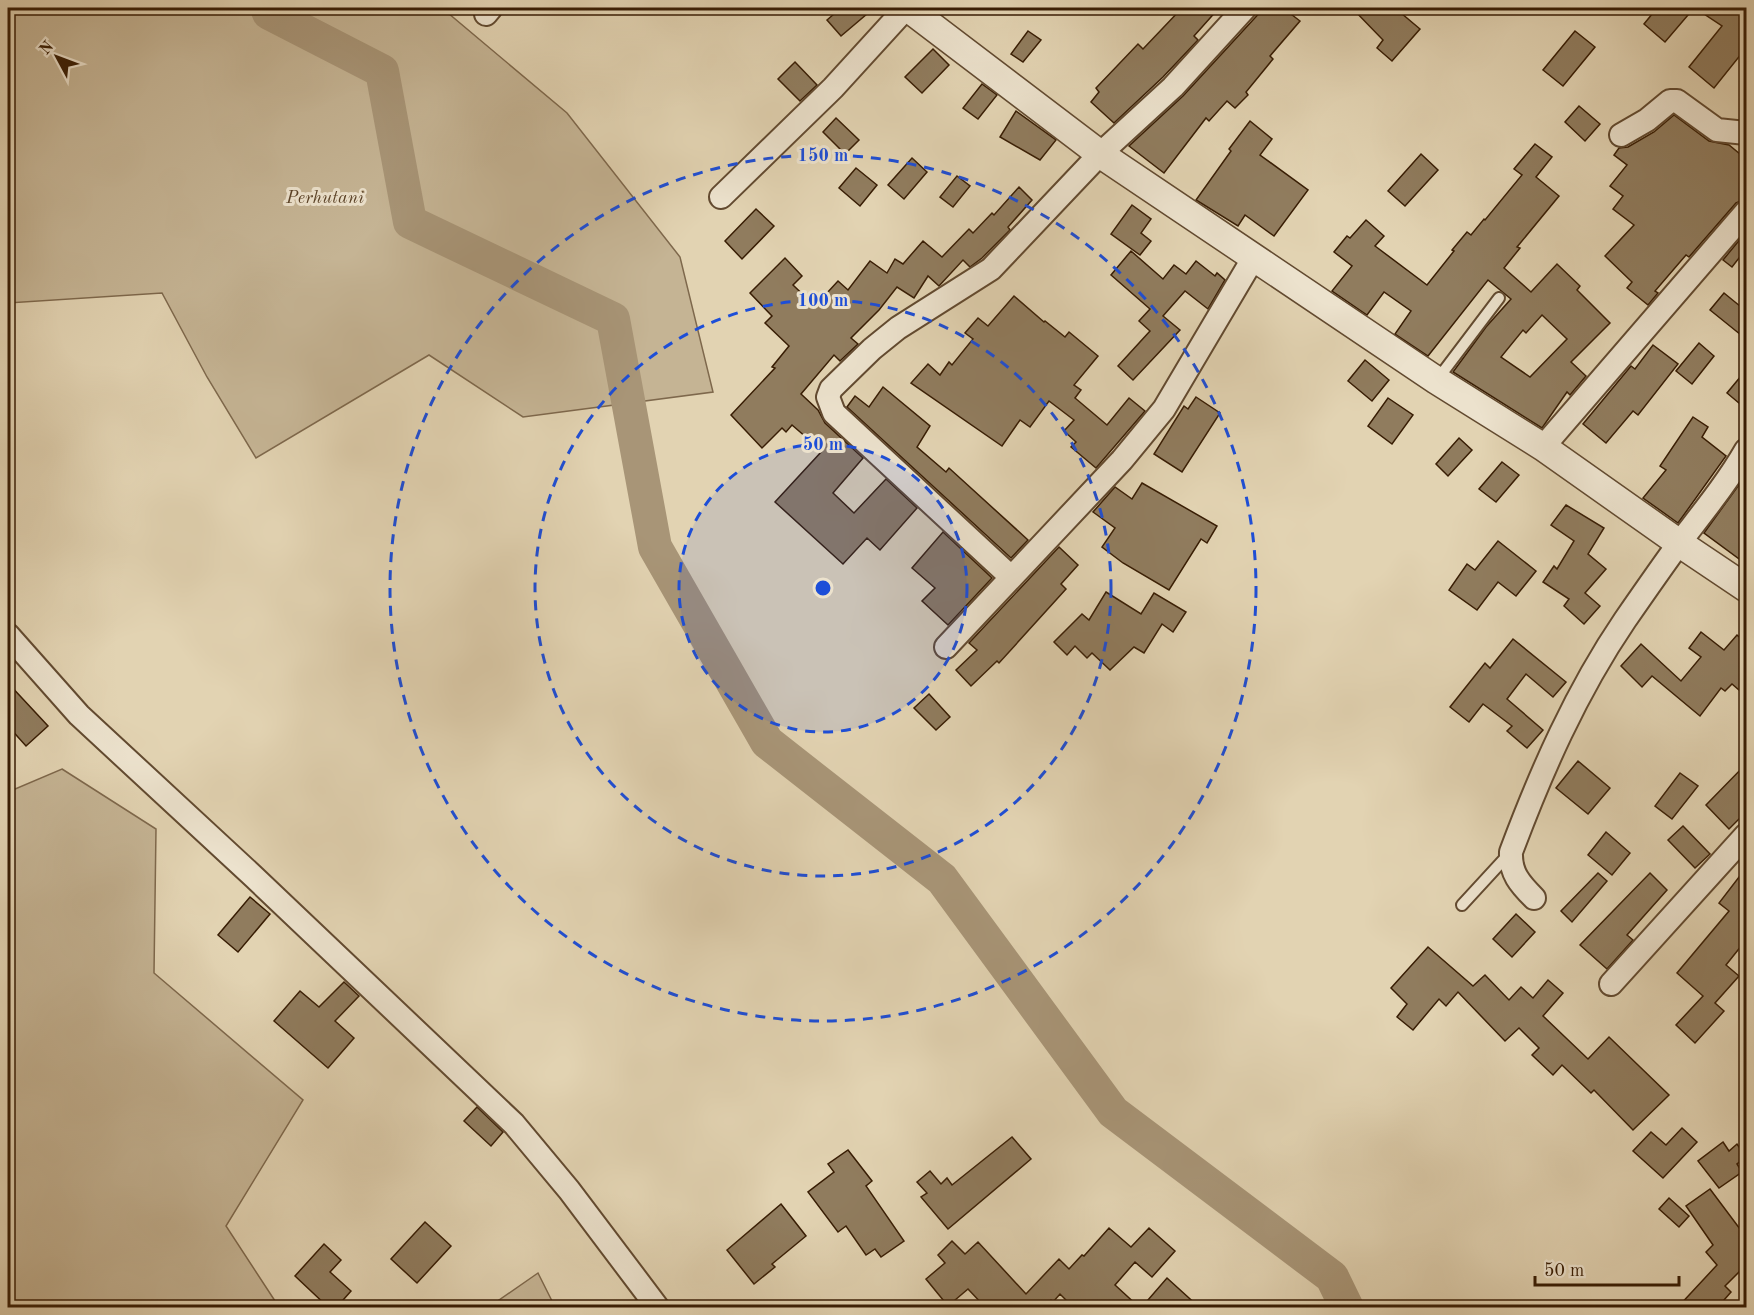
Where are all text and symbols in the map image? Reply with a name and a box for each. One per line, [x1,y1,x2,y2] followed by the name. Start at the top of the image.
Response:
[27,27,87,87] north arrow
[37,38,58,58] text: N
[798,147,848,165] text: 150 m
[285,189,364,207] park label: Perhutani
[798,292,848,310] text: 100 m
[803,436,843,454] text: 50 m
[813,578,833,598] centre of rings
[1535,1249,1679,1287] scale bar
[1544,1262,1584,1280] text: 50 m

